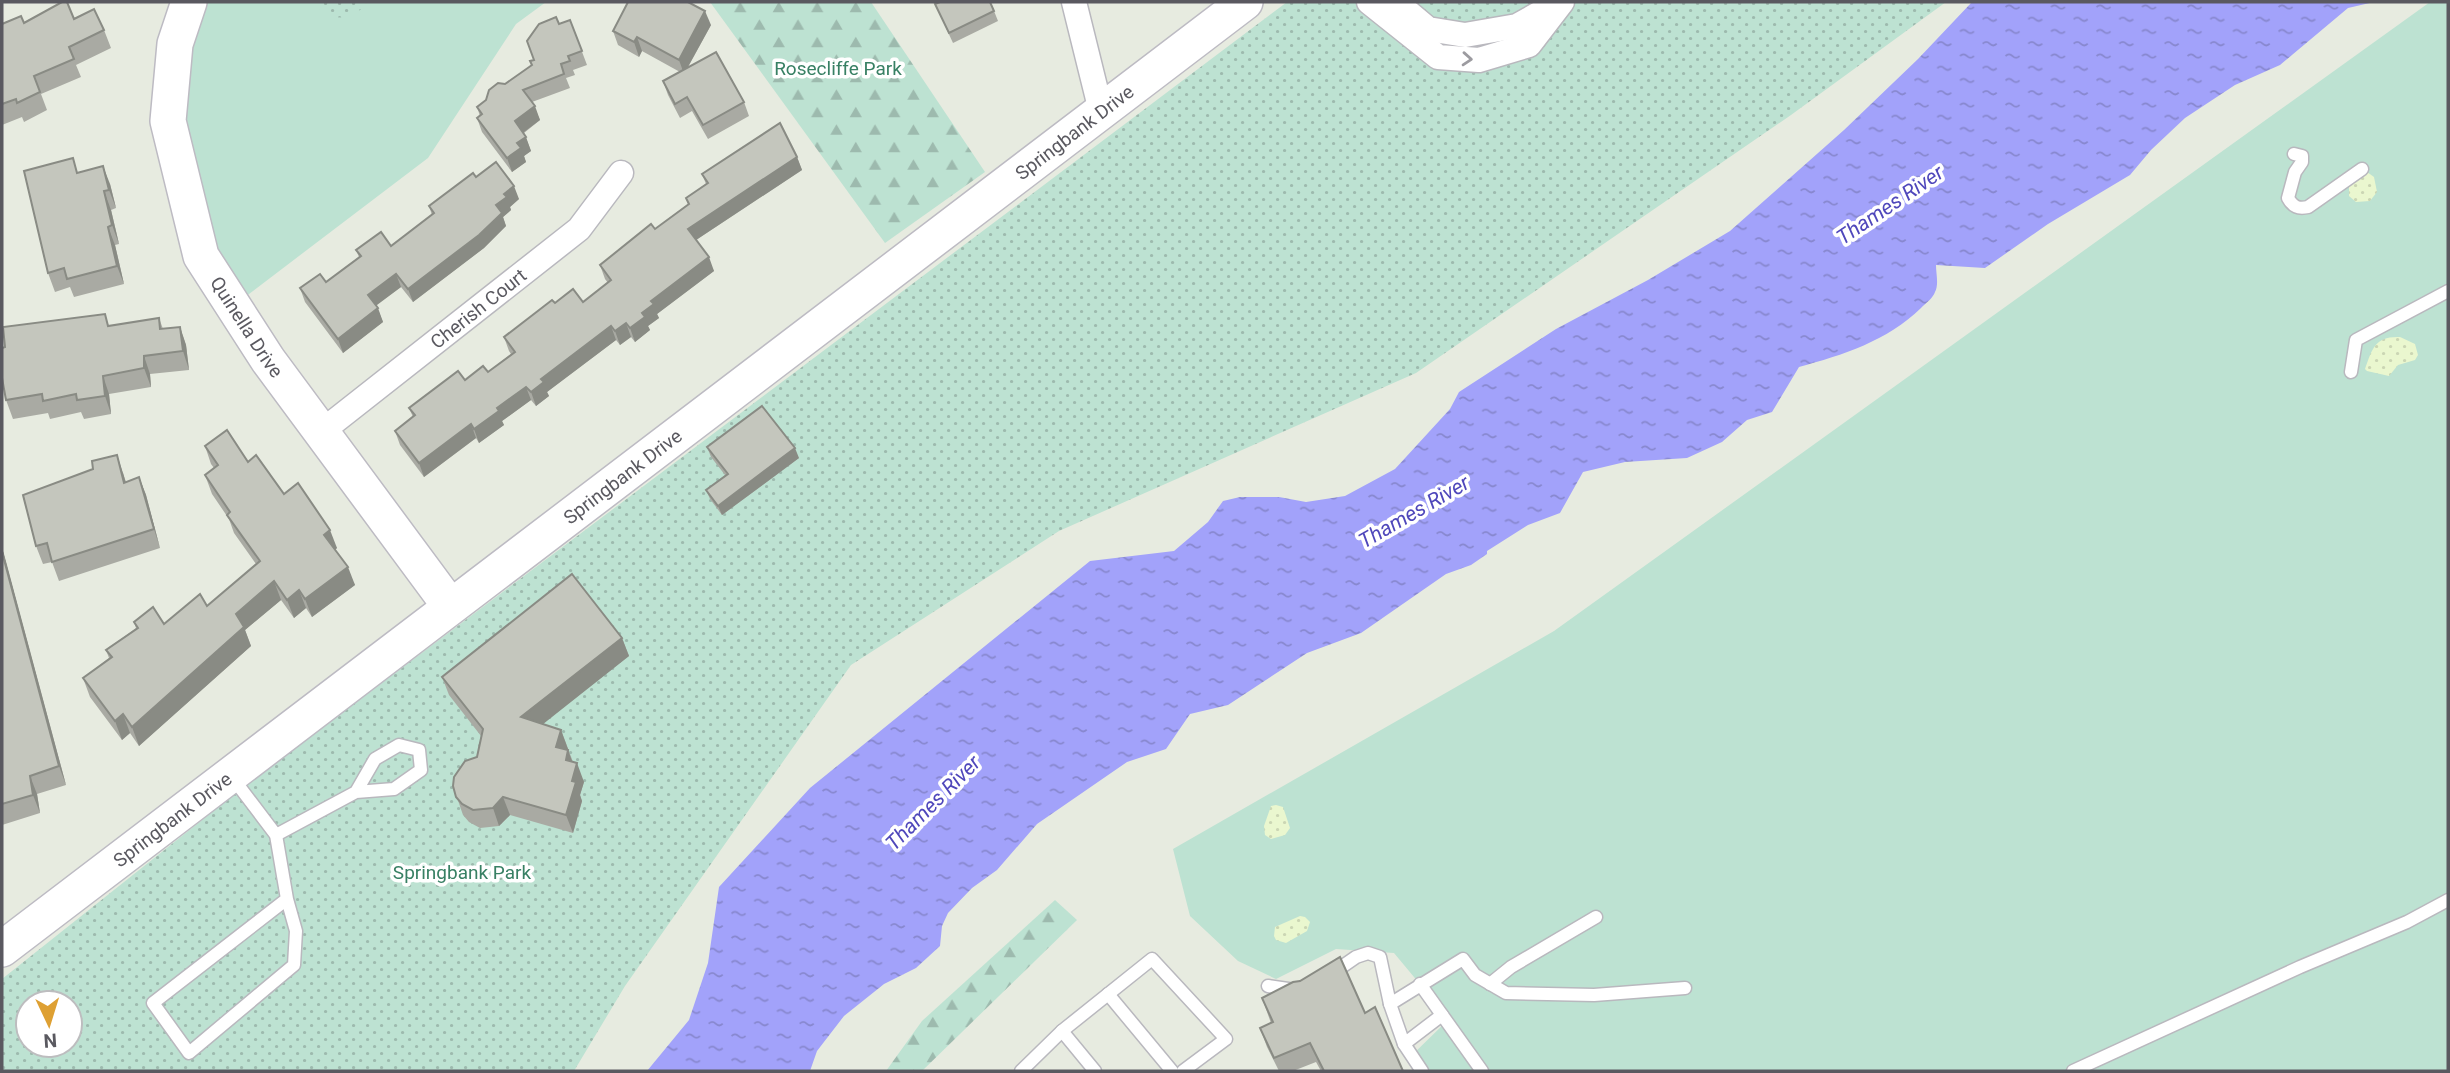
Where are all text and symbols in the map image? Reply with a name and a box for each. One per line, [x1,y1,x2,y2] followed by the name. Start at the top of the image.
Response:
[1461,51,1472,66] one-way arrow
[774,57,902,80] park label: Rosecliffe Park
[1010,80,1138,184] street label: Springbank Drive
[1832,160,1949,250] water label: Thames River
[426,263,531,353] street label: Cherish Court
[206,272,288,382] street label: Quinella Drive
[559,424,686,529] street label: Springbank Drive
[1354,470,1475,553] water label: Thames River
[881,750,986,855] water label: Thames River
[108,767,236,872] street label: Springbank Drive
[393,861,532,884] park label: Springbank Park
[14,989,84,1059] north arrow
[43,1029,58,1052] text: N

